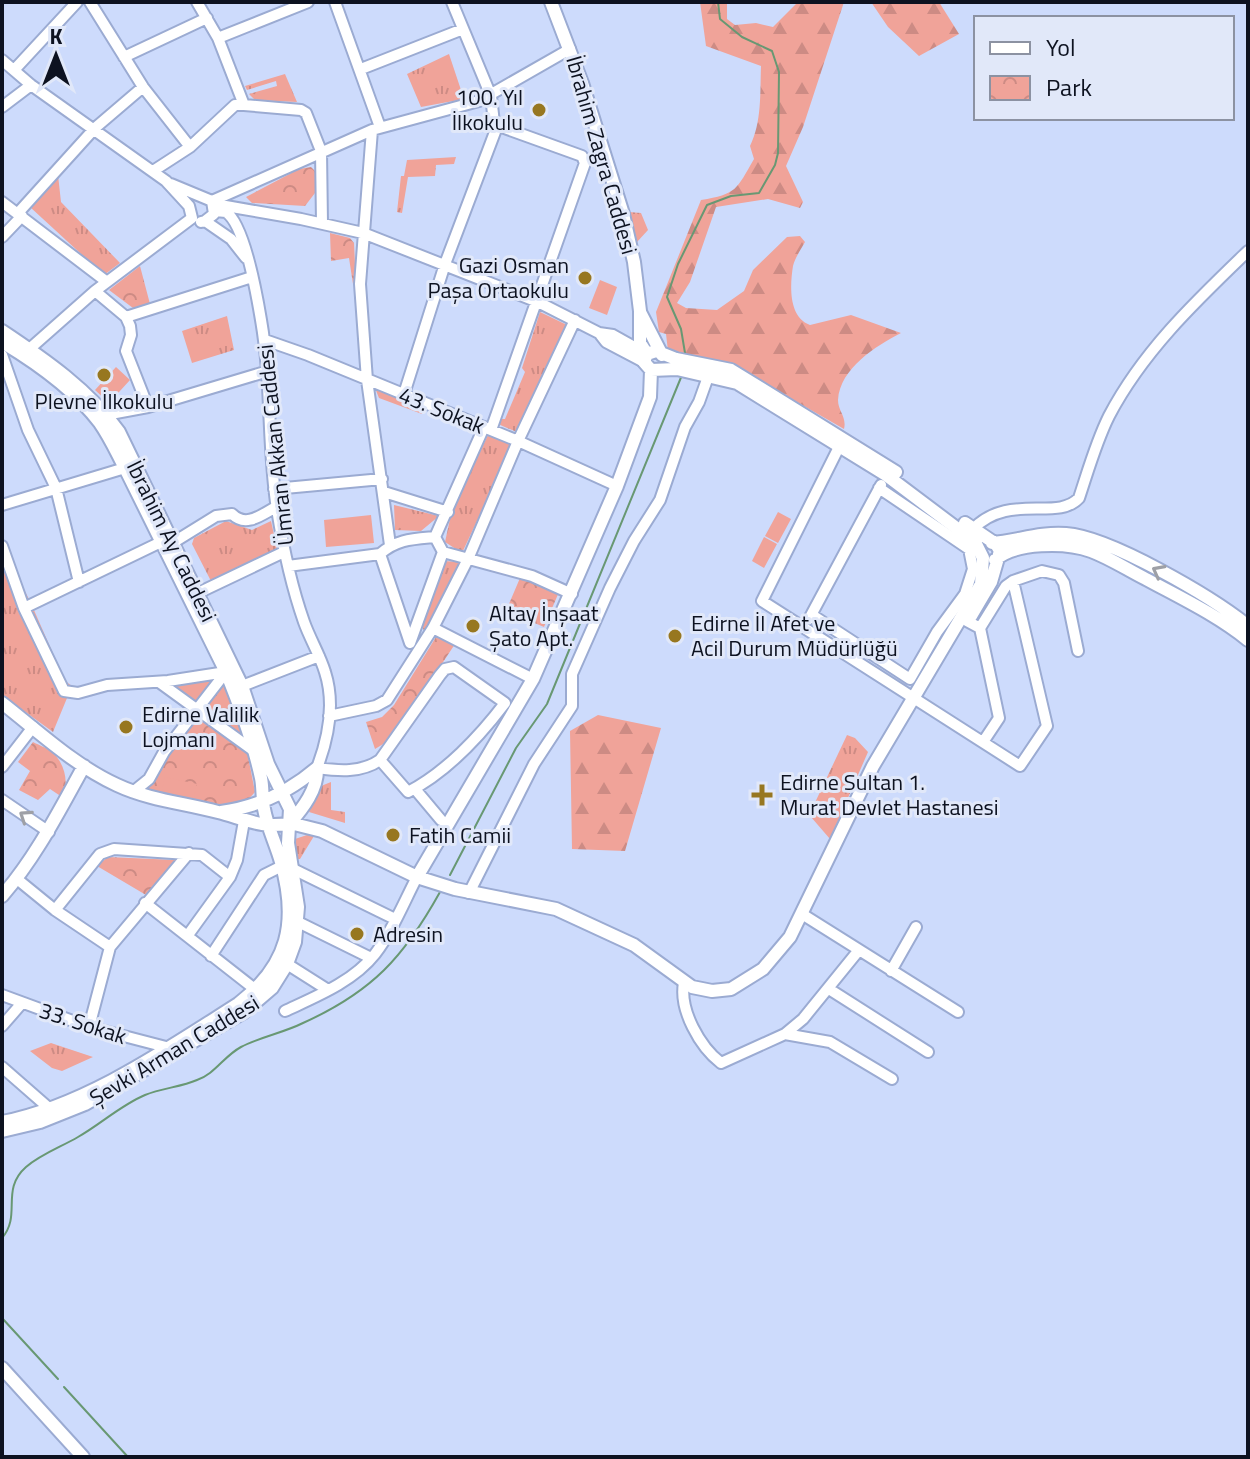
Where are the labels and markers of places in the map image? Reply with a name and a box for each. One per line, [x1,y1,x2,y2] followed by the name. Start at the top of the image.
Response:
[452,80,523,139] place label: 100. Yıl İlkokulu
[530,101,548,119] marker: 100. Yıl İlkokulu
[427,248,569,307] place label: Gazi Osman Paşa Ortaokulu
[576,269,594,287] marker: Gazi Osman Paşa Ortaokulu
[95,366,113,384] marker: Plevne İlkokulu
[35,384,173,418] place label: Plevne İlkokulu
[489,596,599,655] place label: Altay İnşaat Şato Apt.
[691,606,898,665] place label: Edirne İl Afet ve Acil Durum Müdürlüğü
[464,617,482,635] marker: Altay İnşaat Şato Apt.
[666,627,684,645] marker: Edirne İl Afet ve Acil Durum Müdürlüğü
[142,697,260,756] place label: Edirne Valilik Lojmanı
[117,718,135,736] marker: Edirne Valilik Lojmanı
[780,765,999,824] place label: Edirne Sultan 1. Murat Devlet Hastanesi
[751,784,773,806] marker: Edirne Sultan 1. Murat Devlet Hastanesi
[409,818,511,852] place label: Fatih Camii
[384,826,402,844] marker: Fatih Camii
[373,917,443,951] place label: Adresin
[348,925,366,943] marker: Adresin

